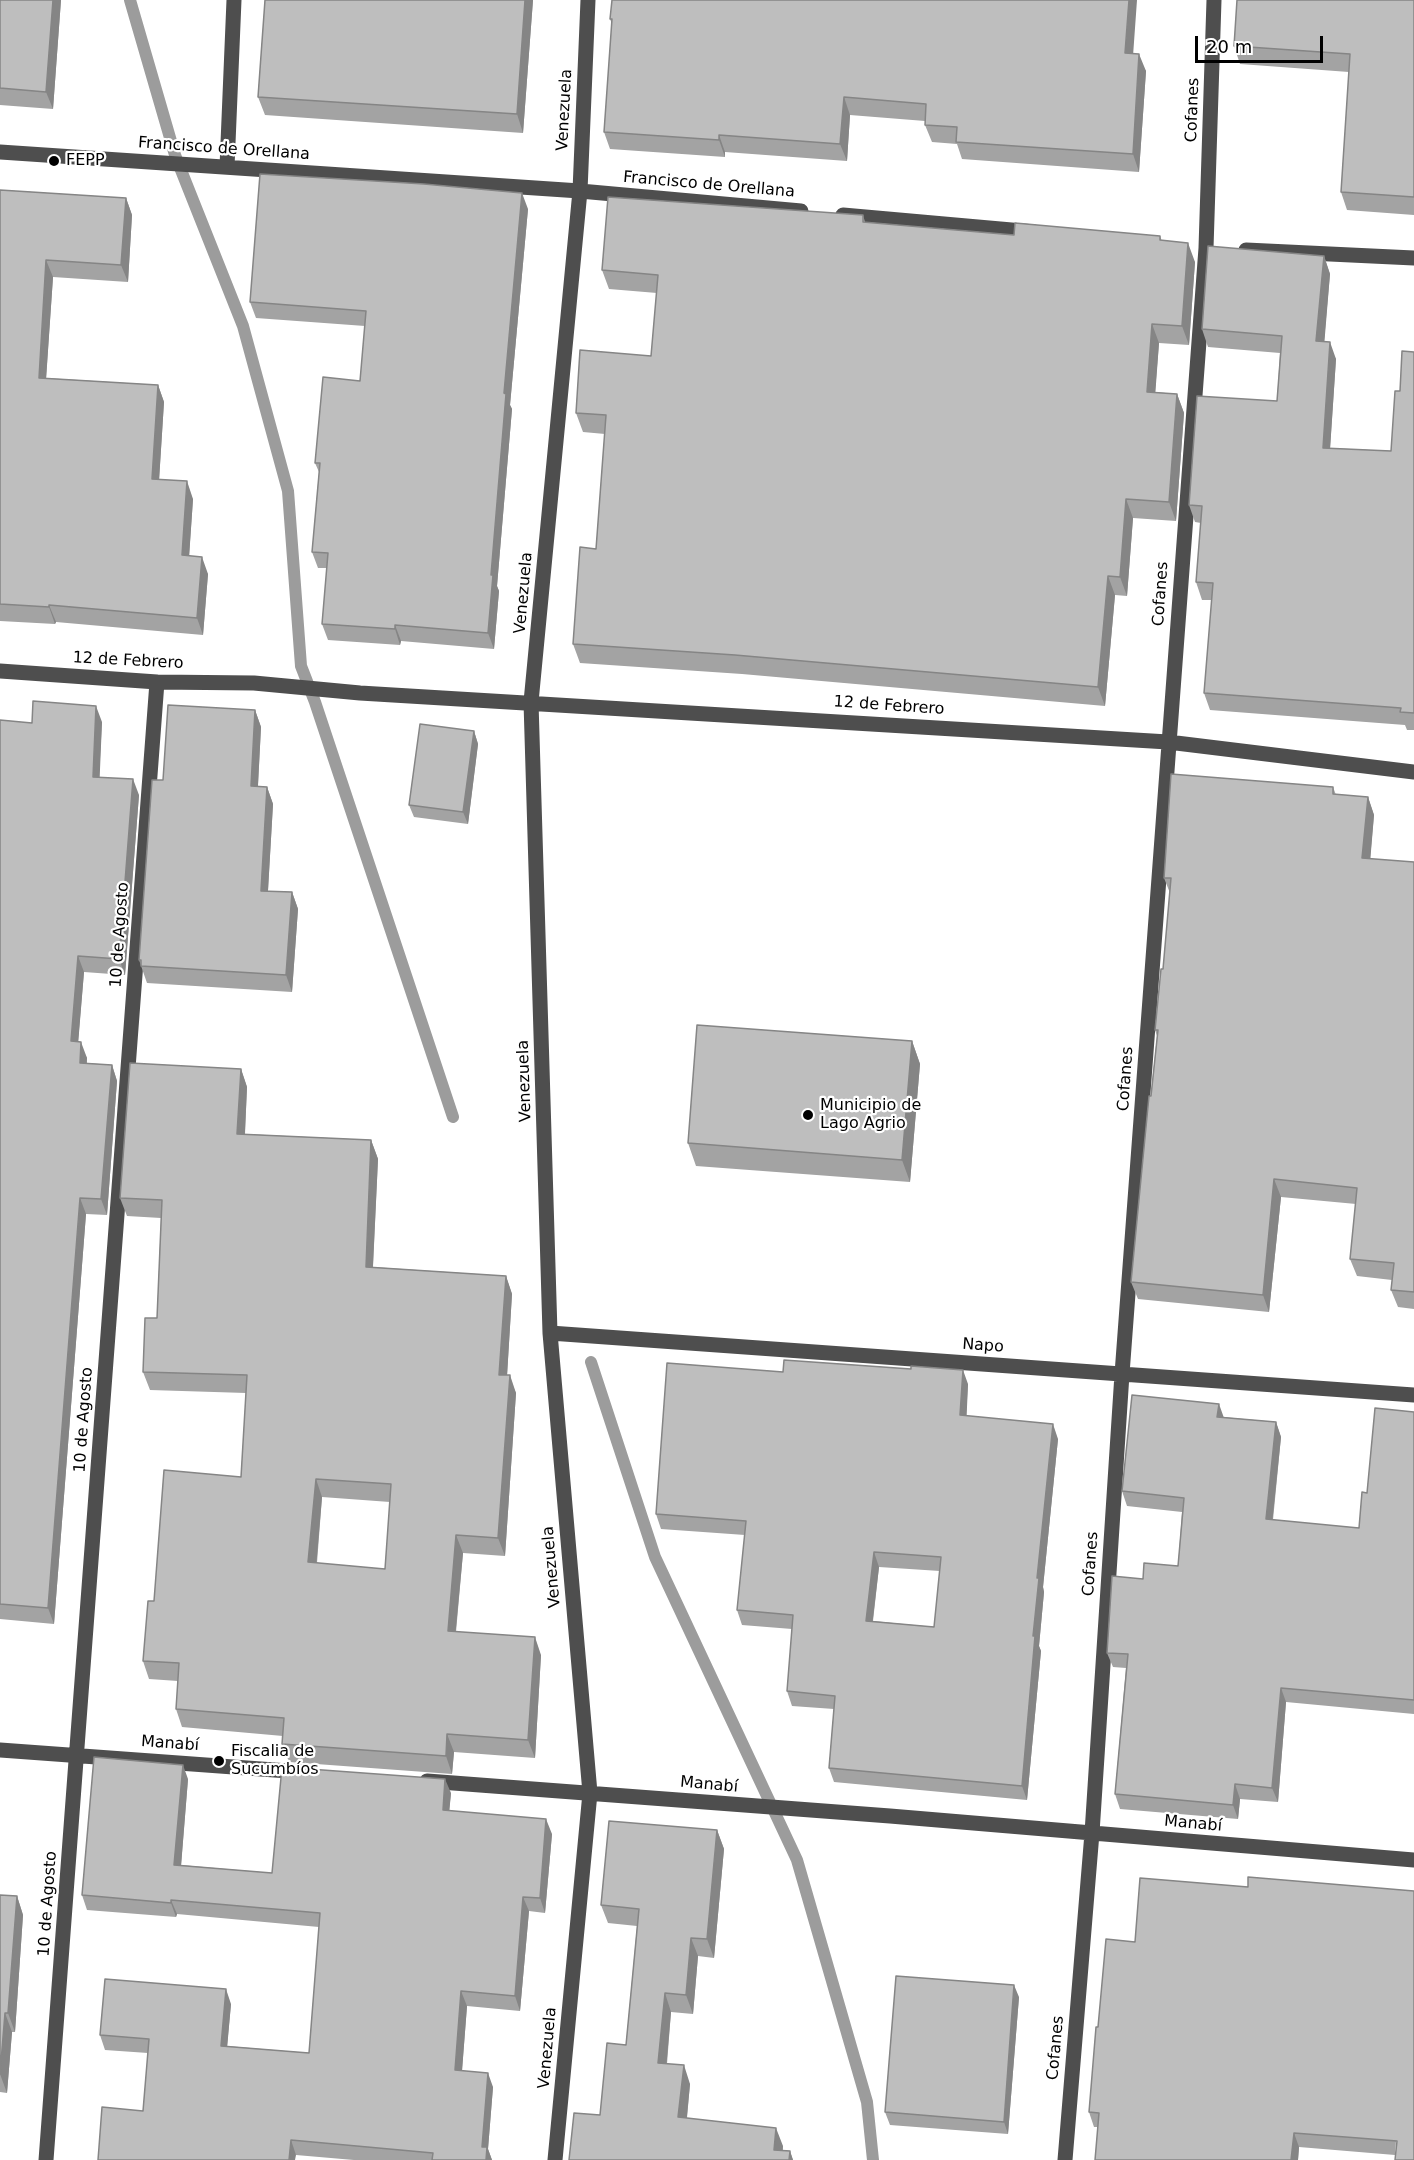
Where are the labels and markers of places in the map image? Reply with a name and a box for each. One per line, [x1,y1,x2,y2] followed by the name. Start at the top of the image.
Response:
[66,151,105,171] place label: FEPP
[47,154,61,168] marker: FEPP
[820,1096,921,1134] place label: Municipio de Lago Agrio
[801,1108,815,1122] marker: Municipio de Lago Agrio
[231,1742,319,1780] place label: Fiscalia de Sucumbíos
[212,1754,226,1768] marker: Fiscalia de Sucumbíos

